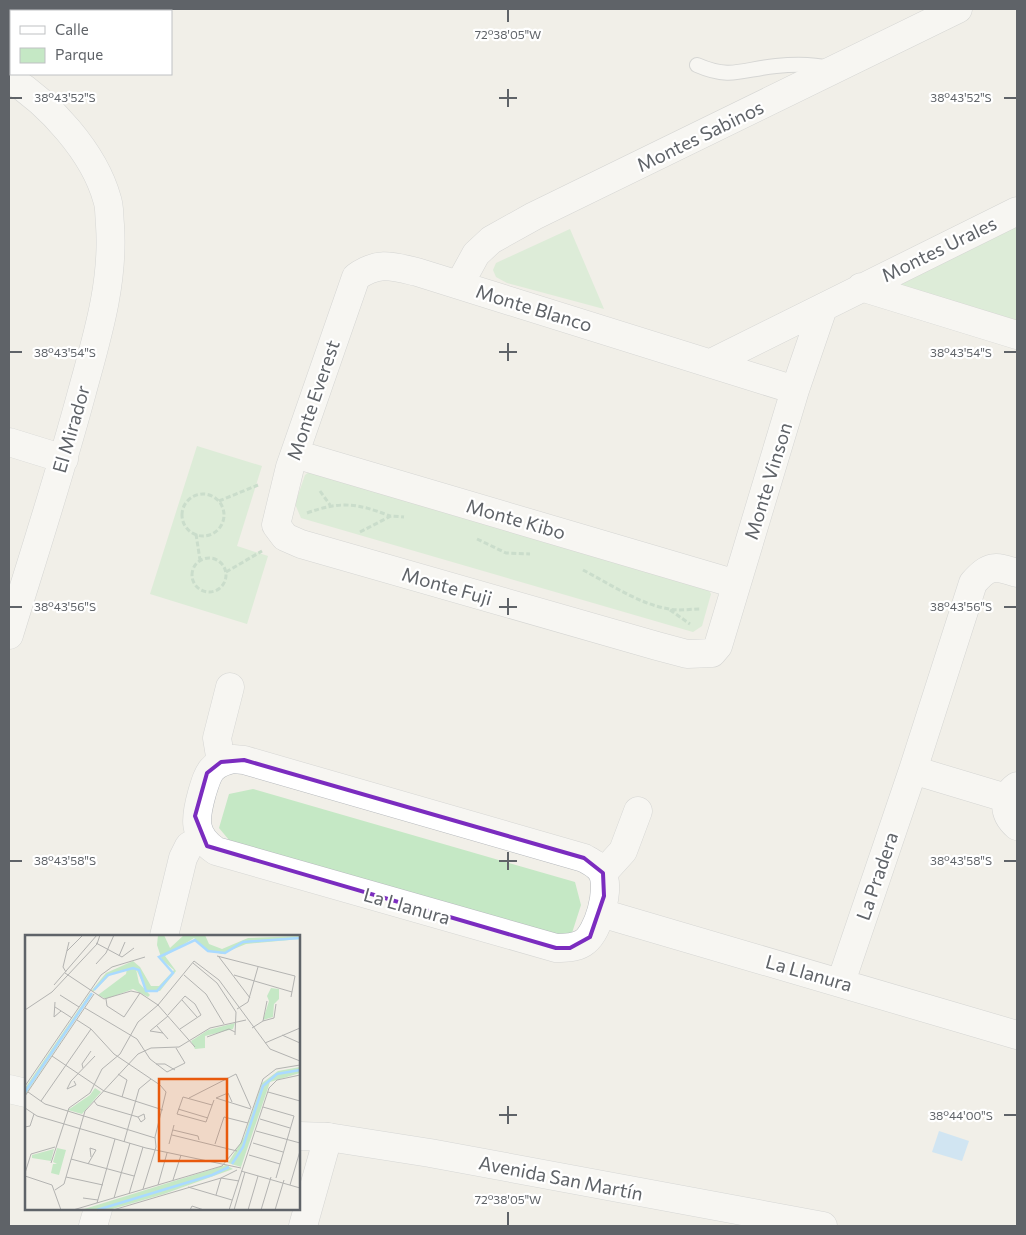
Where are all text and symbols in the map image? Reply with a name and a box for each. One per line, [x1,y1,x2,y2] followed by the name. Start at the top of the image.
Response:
[10,10,172,75] legend
[55,20,89,38] text: Calle
[475,27,541,41] text: 72°38'05"W
[55,45,103,63] text: Parque
[34,90,96,104] text: 38°43'52"S
[930,90,992,104] text: 38°43'52"S
[633,95,767,176] street label: Montes Sabinos
[878,211,1000,286] street label: Montes Urales
[473,279,595,336] street label: Monte Blanco
[281,336,344,463] street label: Monte Everest
[34,345,96,359] text: 38°43'54"S
[930,345,992,359] text: 38°43'54"S
[47,382,94,475] street label: El Mirador
[739,419,796,542] street label: Monte Vinson
[464,493,568,544] street label: Monte Kibo
[399,562,495,609] street label: Monte Fuji
[34,599,96,613] text: 38°43'56"S
[930,599,992,613] text: 38°43'56"S
[851,829,902,923] street label: La Pradera
[34,853,96,867] text: 38°43'58"S
[930,853,992,867] text: 38°43'58"S
[361,882,453,929] street label: La Llanura
[25,935,300,1210] inset map
[763,949,855,996] street label: La Llanura
[929,1108,993,1122] text: 38°44'00"S
[477,1150,645,1205] street label: Avenida San Martín
[475,1192,541,1206] text: 72°38'05"W

